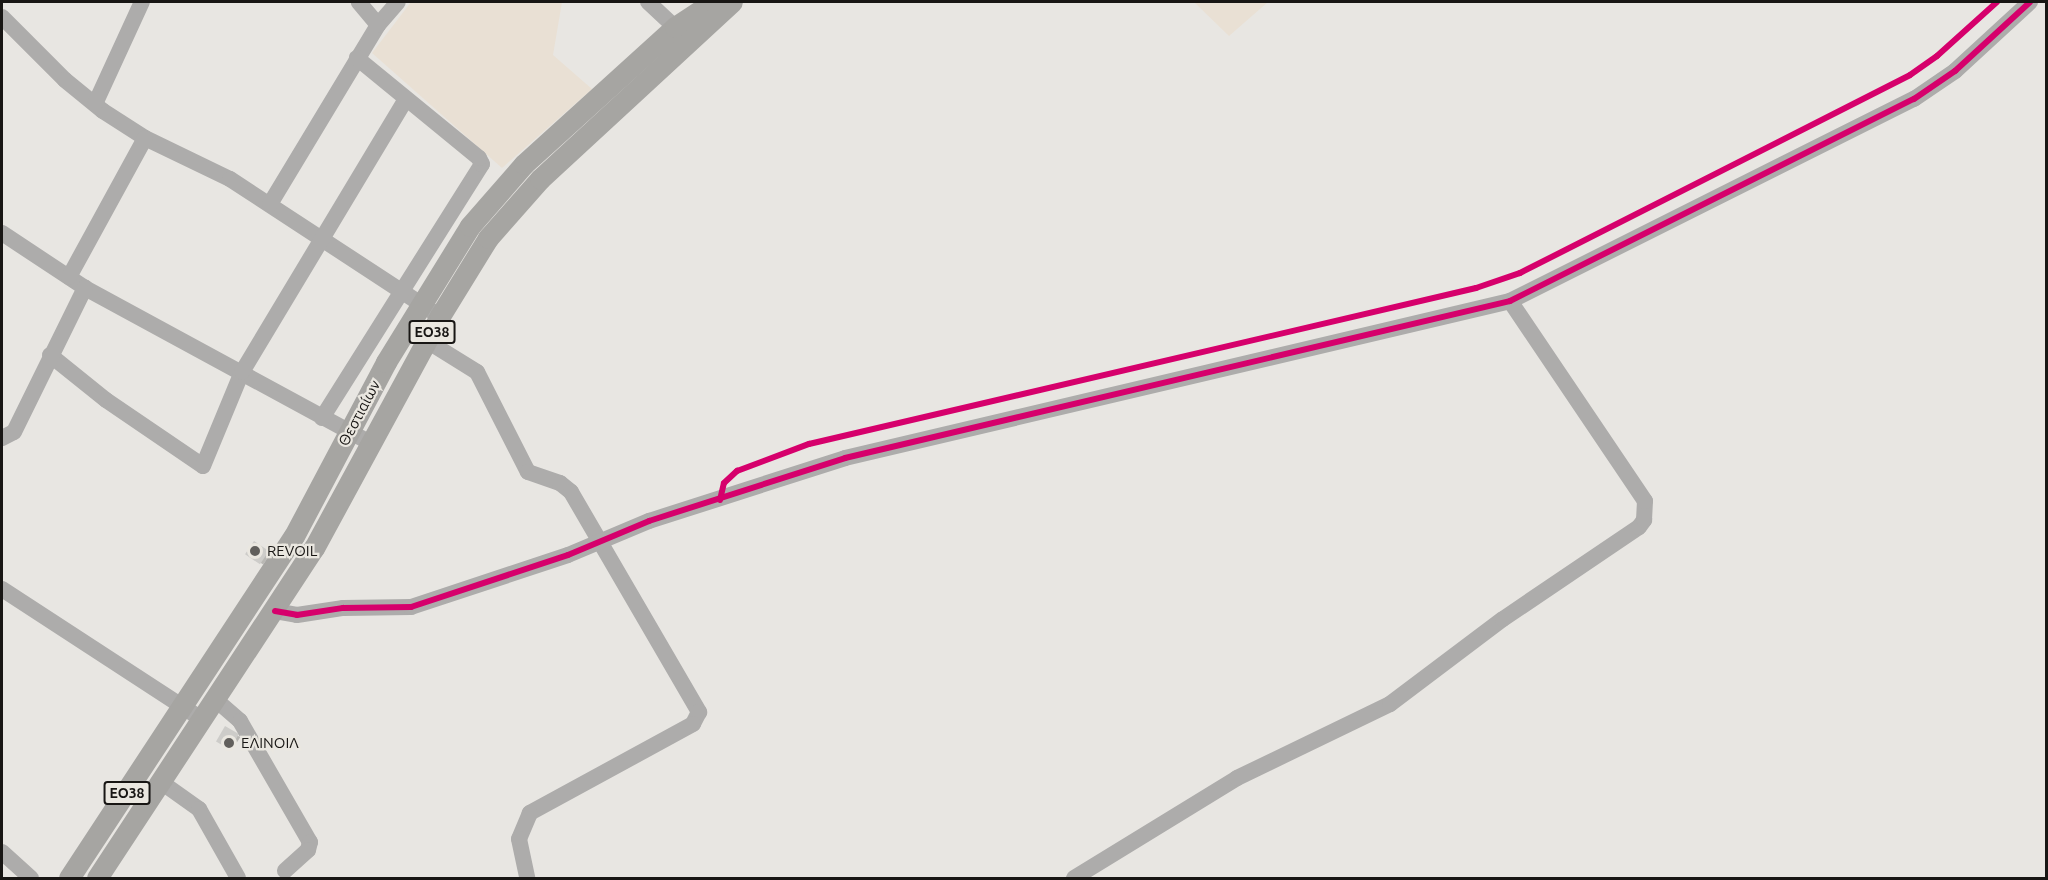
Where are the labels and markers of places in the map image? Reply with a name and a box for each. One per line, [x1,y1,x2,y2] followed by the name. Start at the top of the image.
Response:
[267,542,317,560] place label: REVOIL
[248,544,262,558] marker: REVOIL
[241,734,299,752] place label: ΕΛΙΝΟΙΛ
[222,736,236,750] marker: ΕΛΙΝΟΙΛ

